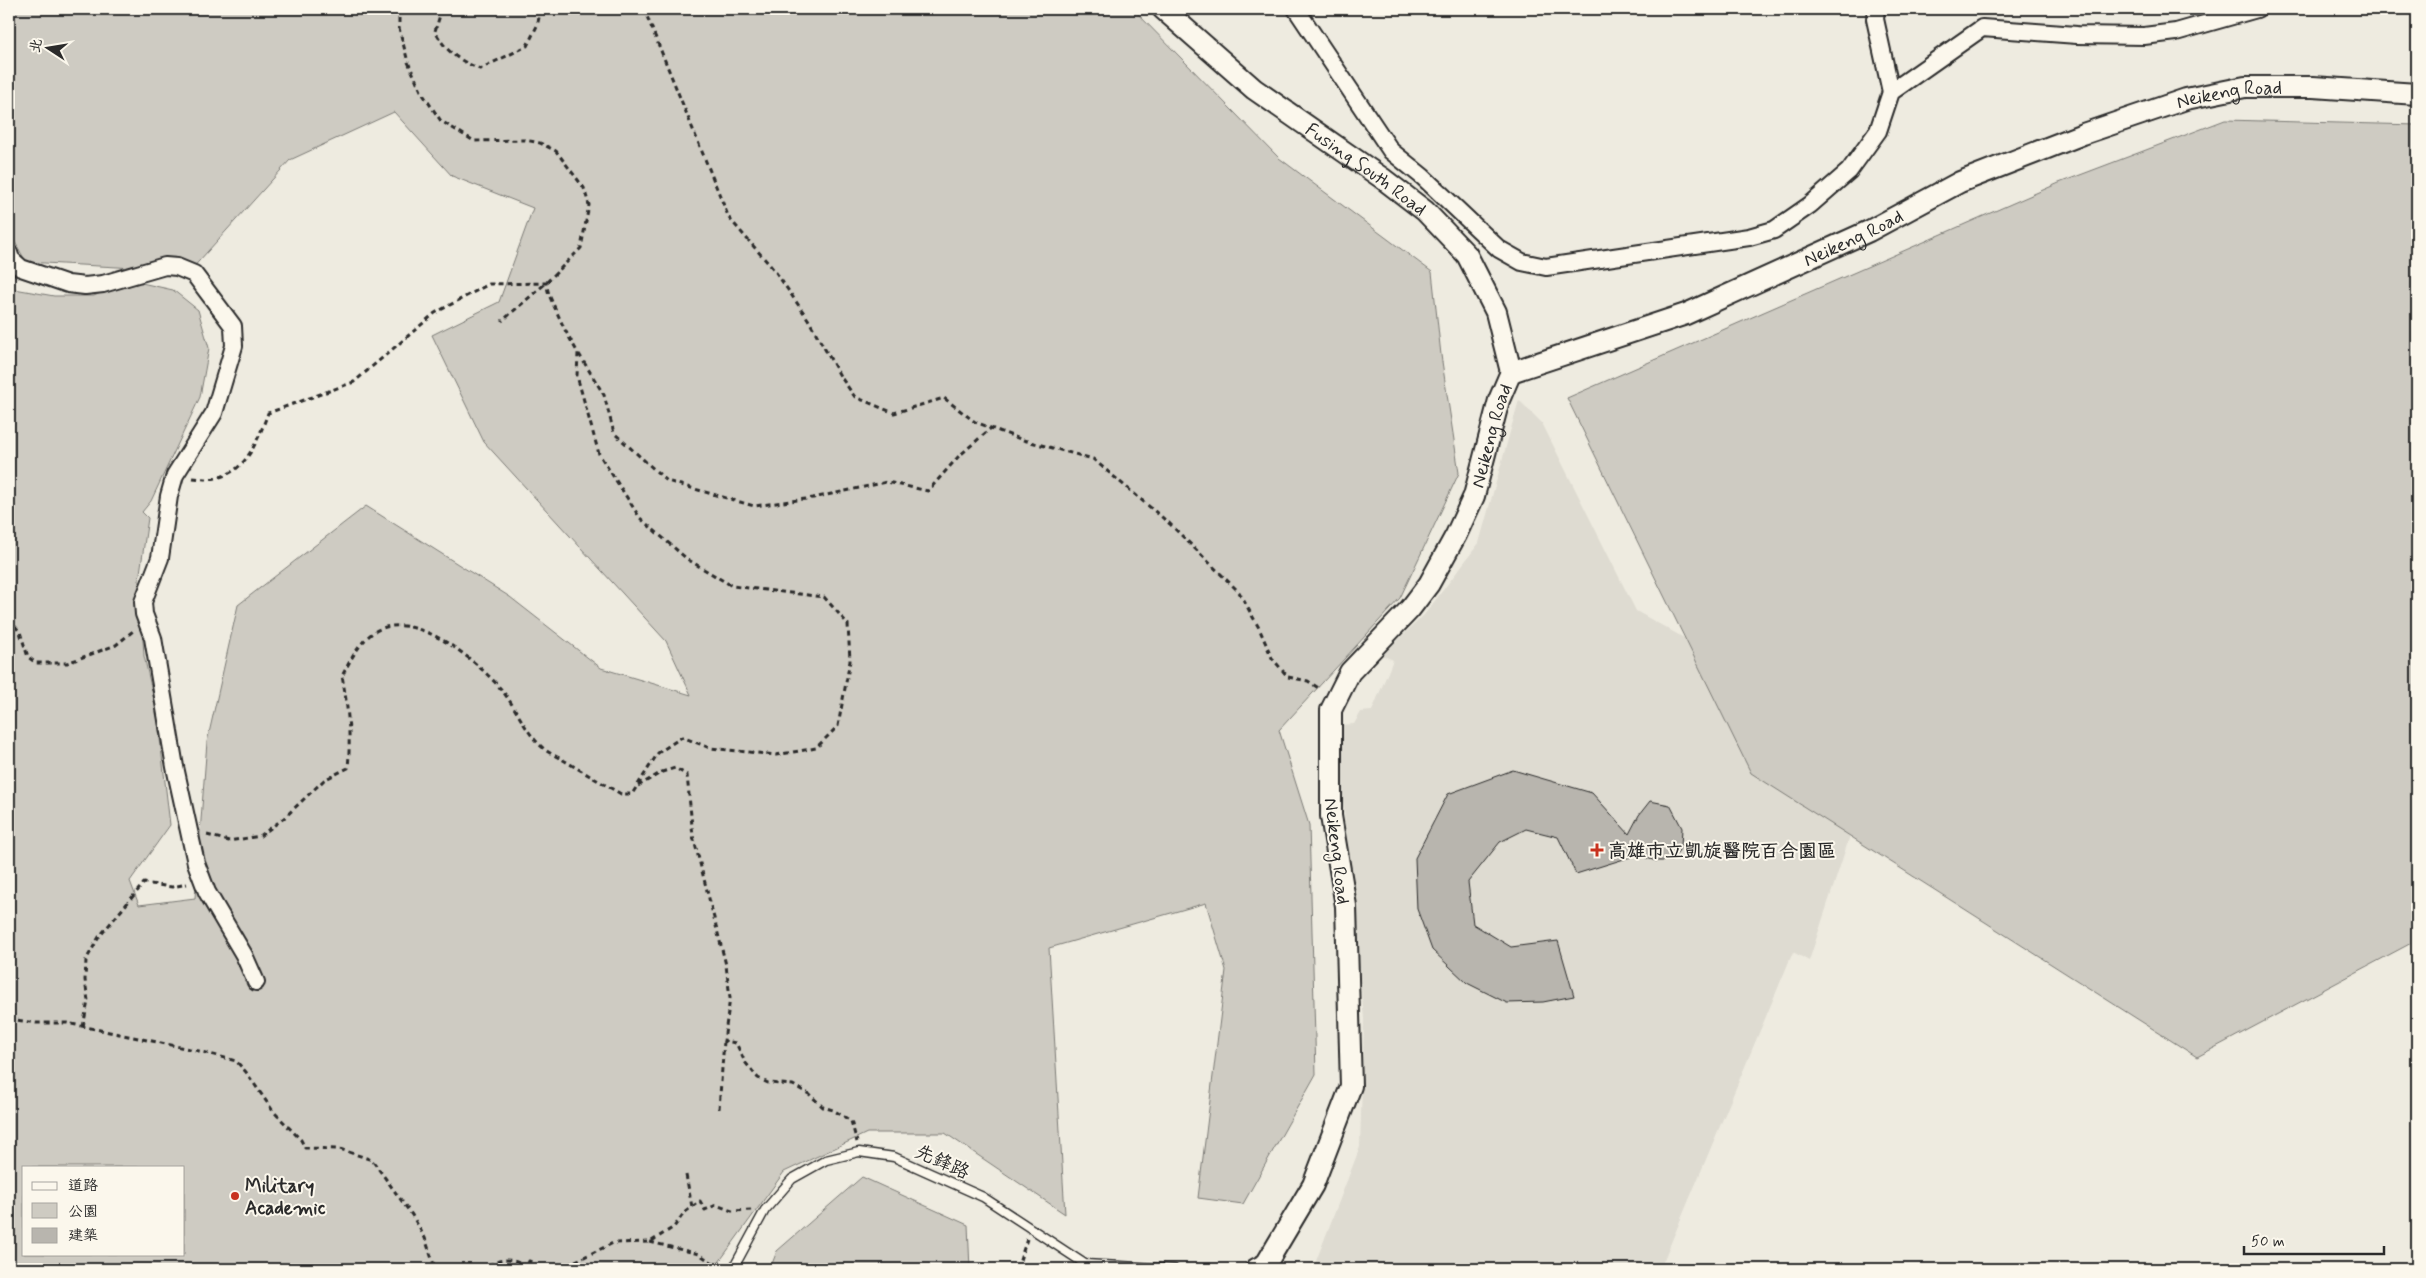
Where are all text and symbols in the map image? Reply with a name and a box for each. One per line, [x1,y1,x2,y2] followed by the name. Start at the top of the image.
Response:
[22,22,72,72] north arrow
[26,37,47,54] text: 北
[2173,76,2282,115] street label: Neikeng Road
[1300,118,1431,222] street label: Fusing South Road
[1800,204,1908,273] street label: Neikeng Road
[1466,380,1519,491] street label: Neikeng Road
[1316,796,1355,906] street label: Neikeng Road
[1608,839,1836,864] place label: 高雄市立凱旋醫院百合園區
[1590,843,1604,857] marker: 高雄市立凱旋醫院百合園區
[911,1139,974,1185] street label: 先鋒路
[22,1166,185,1256] legend
[245,1174,326,1221] place label: Military Academic
[68,1176,98,1196] text: 道路
[229,1190,241,1202] marker: Military Academic
[68,1202,98,1222] text: 公園
[2244,1223,2384,1255] scale bar
[68,1226,98,1246] text: 建築
[2251,1232,2285,1252] text: 50 m

